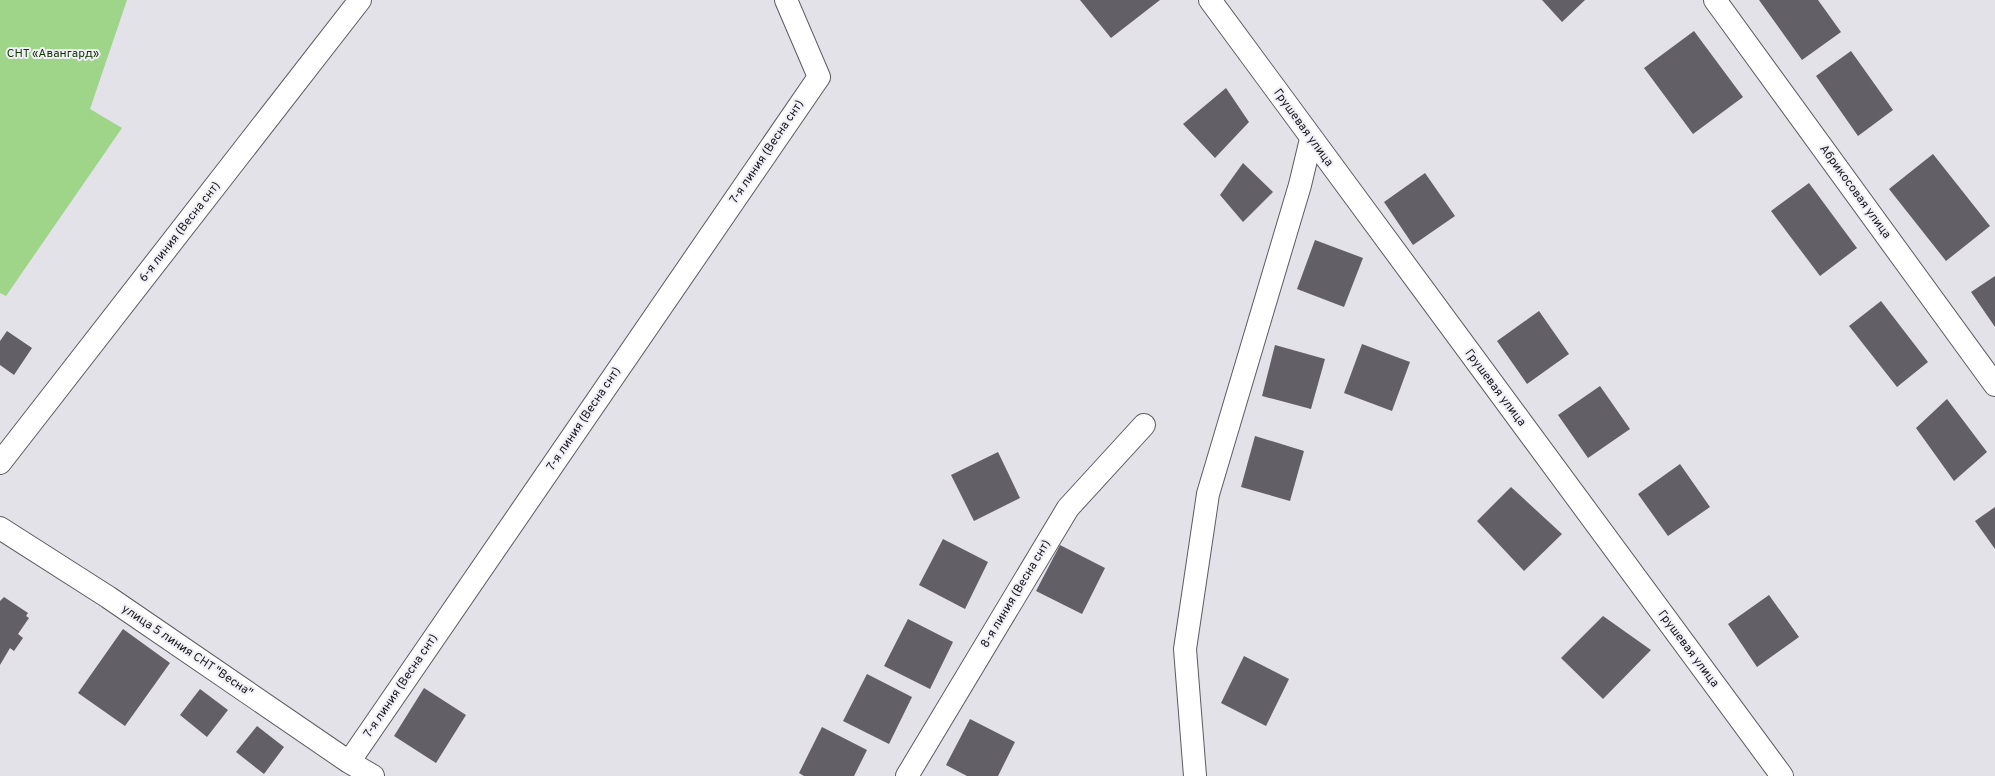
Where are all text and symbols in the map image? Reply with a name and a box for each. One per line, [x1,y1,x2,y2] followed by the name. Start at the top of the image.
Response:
[7,46,99,62] park label: СНТ «Авангард»
[1269,86,1337,170] street label: Грушевая улица
[726,97,808,207] street label: 7-я линия (Весна снт)
[1816,142,1894,242] street label: Абрикосовая улица
[136,179,224,285] street label: 6-я линия (Весна снт)
[1461,346,1529,430] street label: Грушевая улица
[543,364,625,474] street label: 7-я линия (Весна снт)
[977,537,1055,651] street label: 8-я линия (Весна снт)
[118,601,256,701] street label: улица 5 линия СНТ "Весна"
[1654,607,1722,691] street label: Грушевая улица
[360,631,442,741] street label: 7-я линия (Весна снт)

